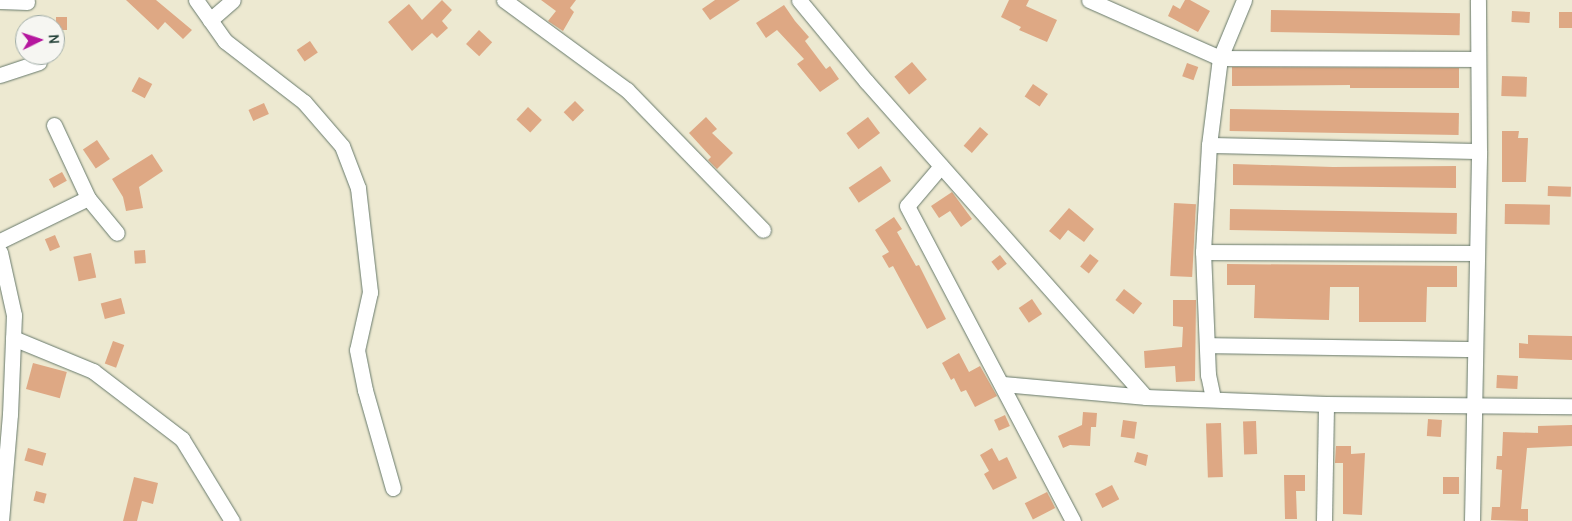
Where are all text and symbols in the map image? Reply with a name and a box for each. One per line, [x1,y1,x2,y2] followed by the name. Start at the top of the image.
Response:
[15,15,65,65] north arrow
[45,34,63,44] text: N

